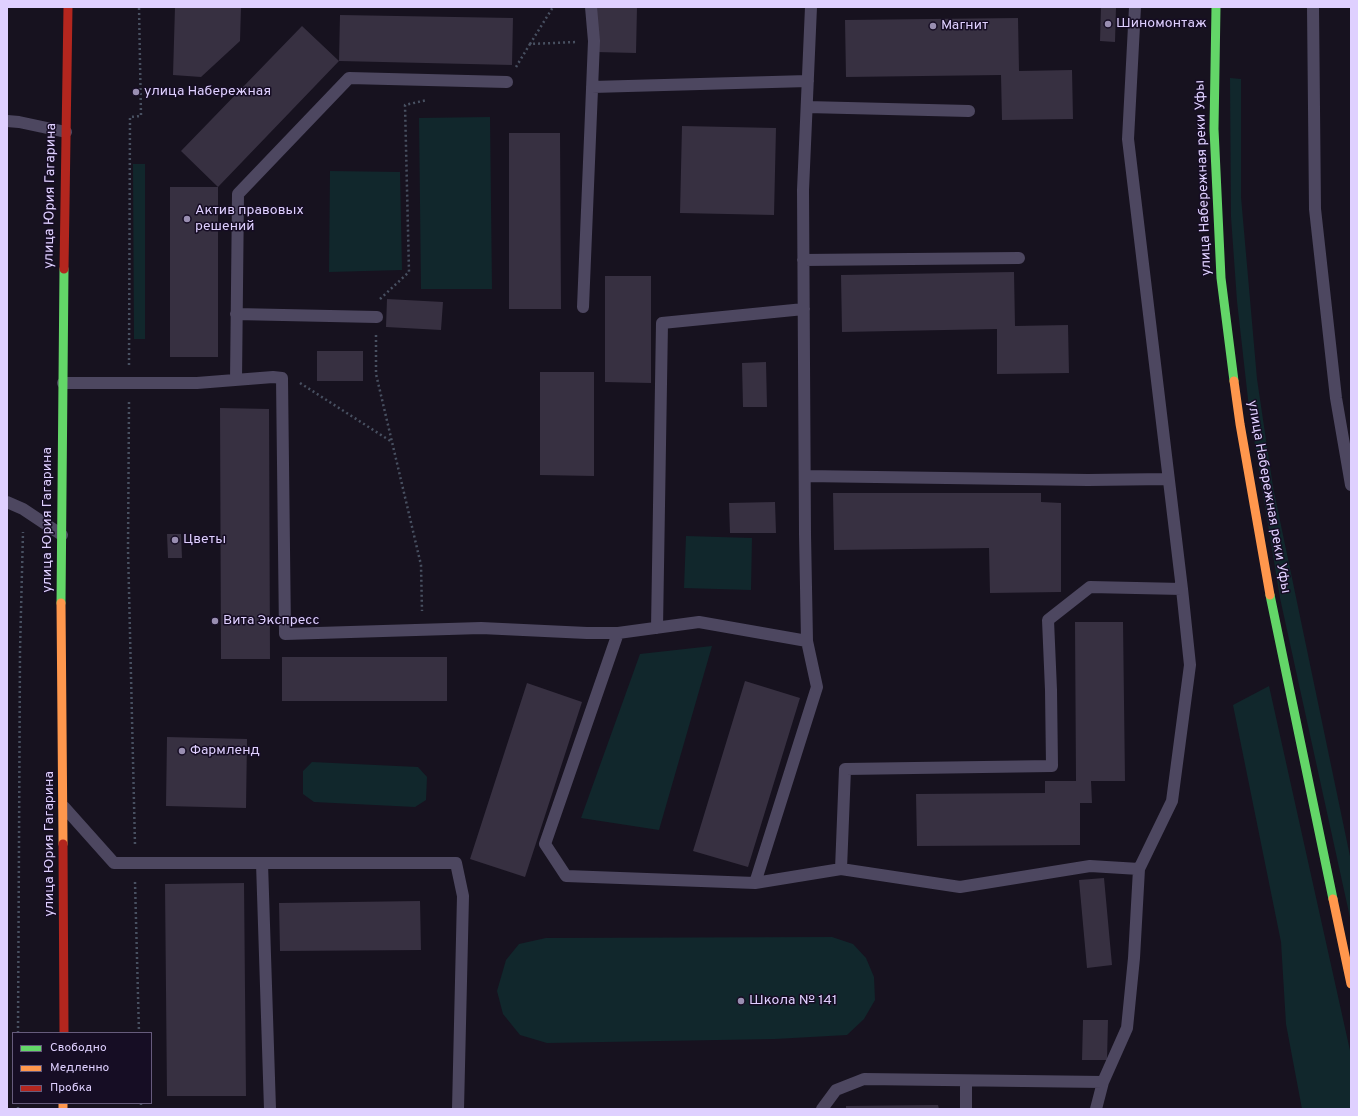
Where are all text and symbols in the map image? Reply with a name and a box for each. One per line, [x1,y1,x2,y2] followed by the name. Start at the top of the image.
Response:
[1116,16,1207,32] place label: Шиномонтаж
[941,18,988,34] place label: Магнит
[1103,19,1113,29] marker: Шиномонтаж
[928,21,938,31] marker: Магнит
[1192,80,1216,276] street label: улица Набережная реки Уфы
[144,84,271,100] place label: улица Набережная
[131,87,141,97] marker: улица Набережная
[41,123,61,269] street label: улица Юрия Гагарина
[195,203,304,236] place label: Актив правовых решений
[182,214,192,224] marker: Актив правовых решений
[1243,399,1293,595] street label: улица Набережная реки Уфы
[40,447,56,593] street label: улица Юрия Гагарина
[183,532,226,548] place label: Цветы
[170,535,180,545] marker: Цветы
[223,613,319,629] place label: Вита Экспресс
[210,616,220,626] marker: Вита Экспресс
[190,743,260,759] place label: Фармленд
[177,746,187,756] marker: Фармленд
[42,771,58,917] street label: улица Юрия Гагарина
[749,993,837,1009] place label: Школа № 141
[736,996,746,1006] marker: Школа № 141
[12,1032,152,1104] legend
[50,1040,107,1056] text: Свободно
[50,1060,109,1076] text: Медленно
[50,1080,92,1096] text: Пробка

